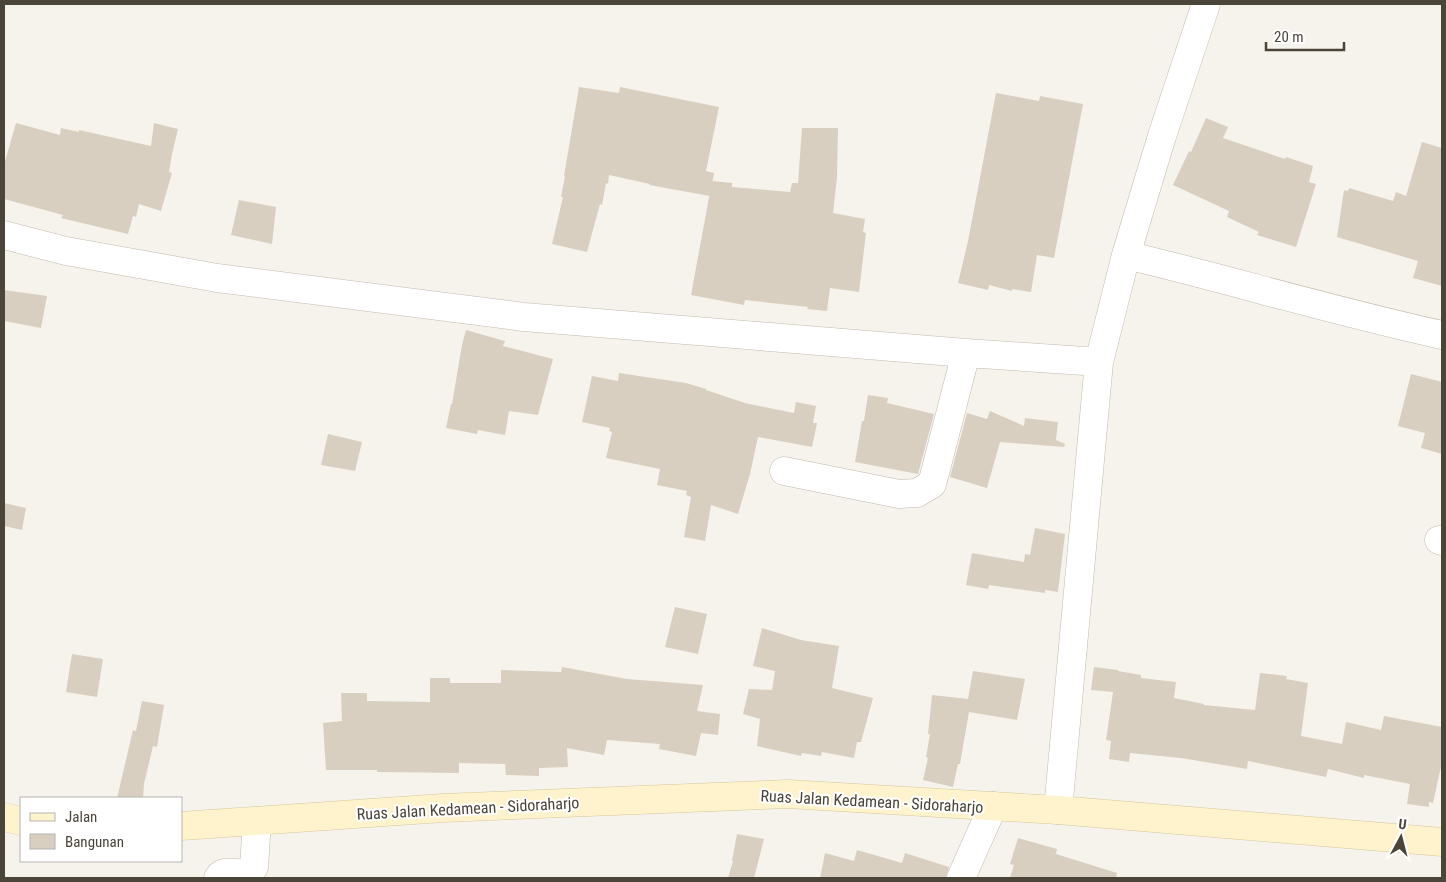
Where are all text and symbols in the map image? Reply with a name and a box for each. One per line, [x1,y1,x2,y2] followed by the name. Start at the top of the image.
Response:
[1266,20,1344,52] scale bar
[1274,28,1304,46] text: 20 m
[760,786,984,817] street label: Ruas Jalan Kedamean - Sidoraharjo
[356,793,580,824] street label: Ruas Jalan Kedamean - Sidoraharjo
[20,797,182,862] legend
[65,808,97,826] text: Jalan
[1376,812,1426,862] north arrow
[1398,816,1408,833] text: U
[65,833,124,851] text: Bangunan

